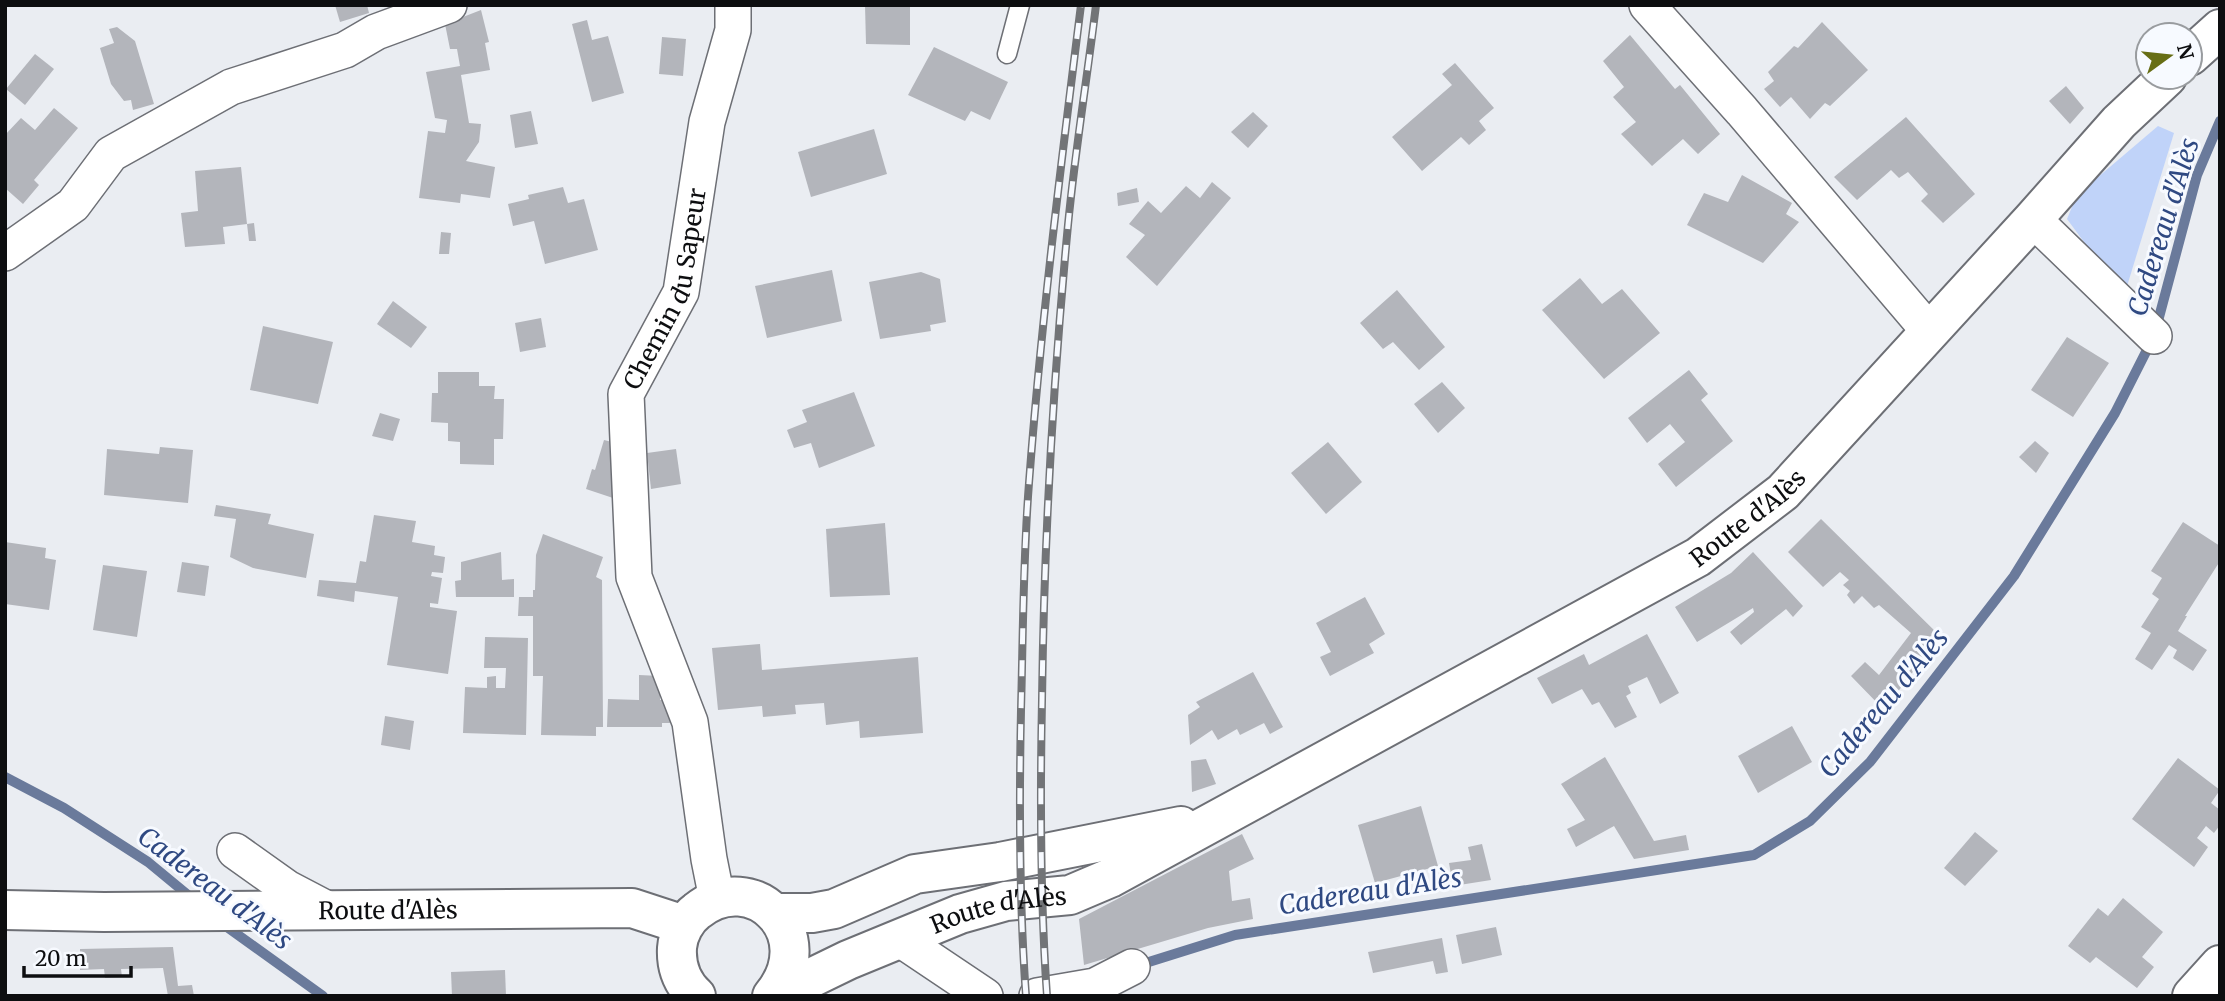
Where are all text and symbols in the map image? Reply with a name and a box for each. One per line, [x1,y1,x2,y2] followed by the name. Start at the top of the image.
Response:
[2134,21,2204,91] north arrow
[2172,41,2199,62] text: N
[2120,134,2206,320] water label: Cadereau d'Alès
[616,186,712,395] street label: Chemin du Sapeur
[1683,462,1812,573] street label: Route d'Alès
[1811,622,1955,784] water label: Cadereau d'Alès
[131,819,299,957] water label: Cadereau d'Alès
[1276,860,1464,922] water label: Cadereau d'Alès
[925,880,1068,940] street label: Route d'Alès
[318,894,458,926] street label: Route d'Alès
[24,934,131,978] scale bar
[35,945,87,972] text: 20 m

